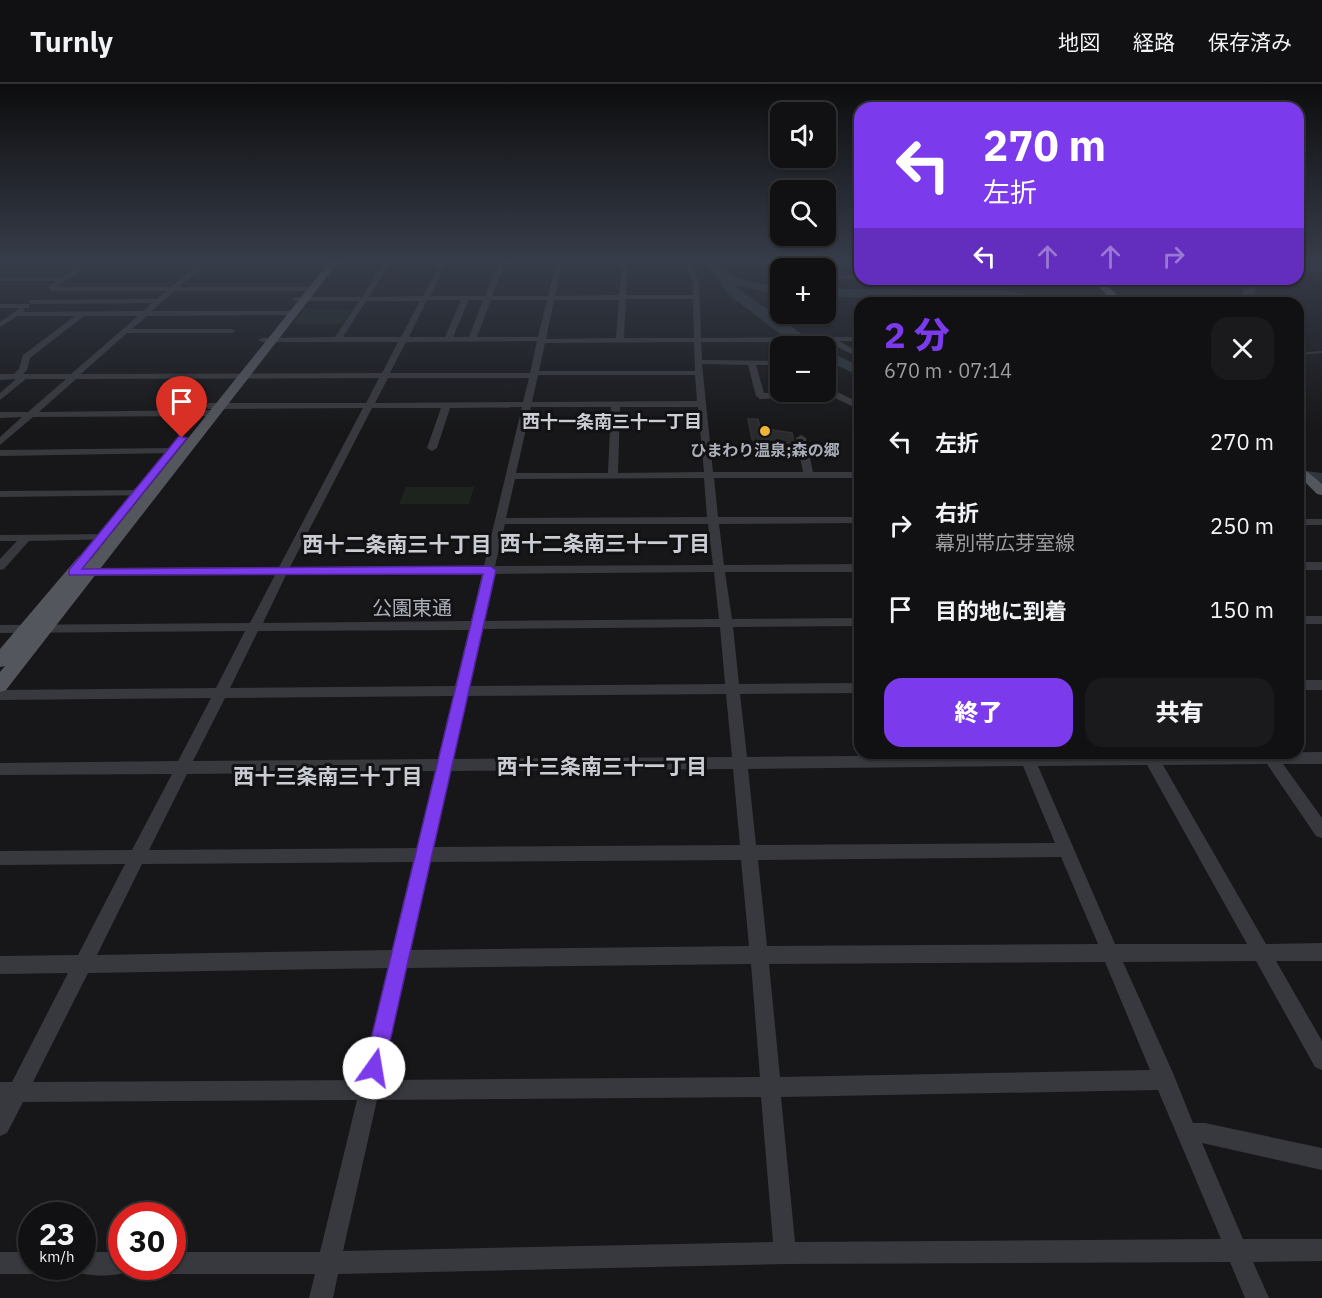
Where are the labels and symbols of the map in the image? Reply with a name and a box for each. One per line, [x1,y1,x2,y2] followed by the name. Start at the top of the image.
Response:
[156,376,207,438] pin
[522,410,702,433] district label: 西十一条南三十一丁目
[758,424,772,438] marker: ひまわり温泉;森の郷
[690,440,840,460] place label: ひまわり温泉;森の郷
[500,529,710,557] district label: 西十二条南三十一丁目
[303,530,492,558] district label: 西十二条南三十丁目
[372,594,452,621] street label: 公園東通
[497,752,707,780] district label: 西十三条南三十一丁目
[234,762,423,790] district label: 西十三条南三十丁目
[342,1036,406,1100] position arrow
[108,1202,186,1280] speed limit sign: 30

